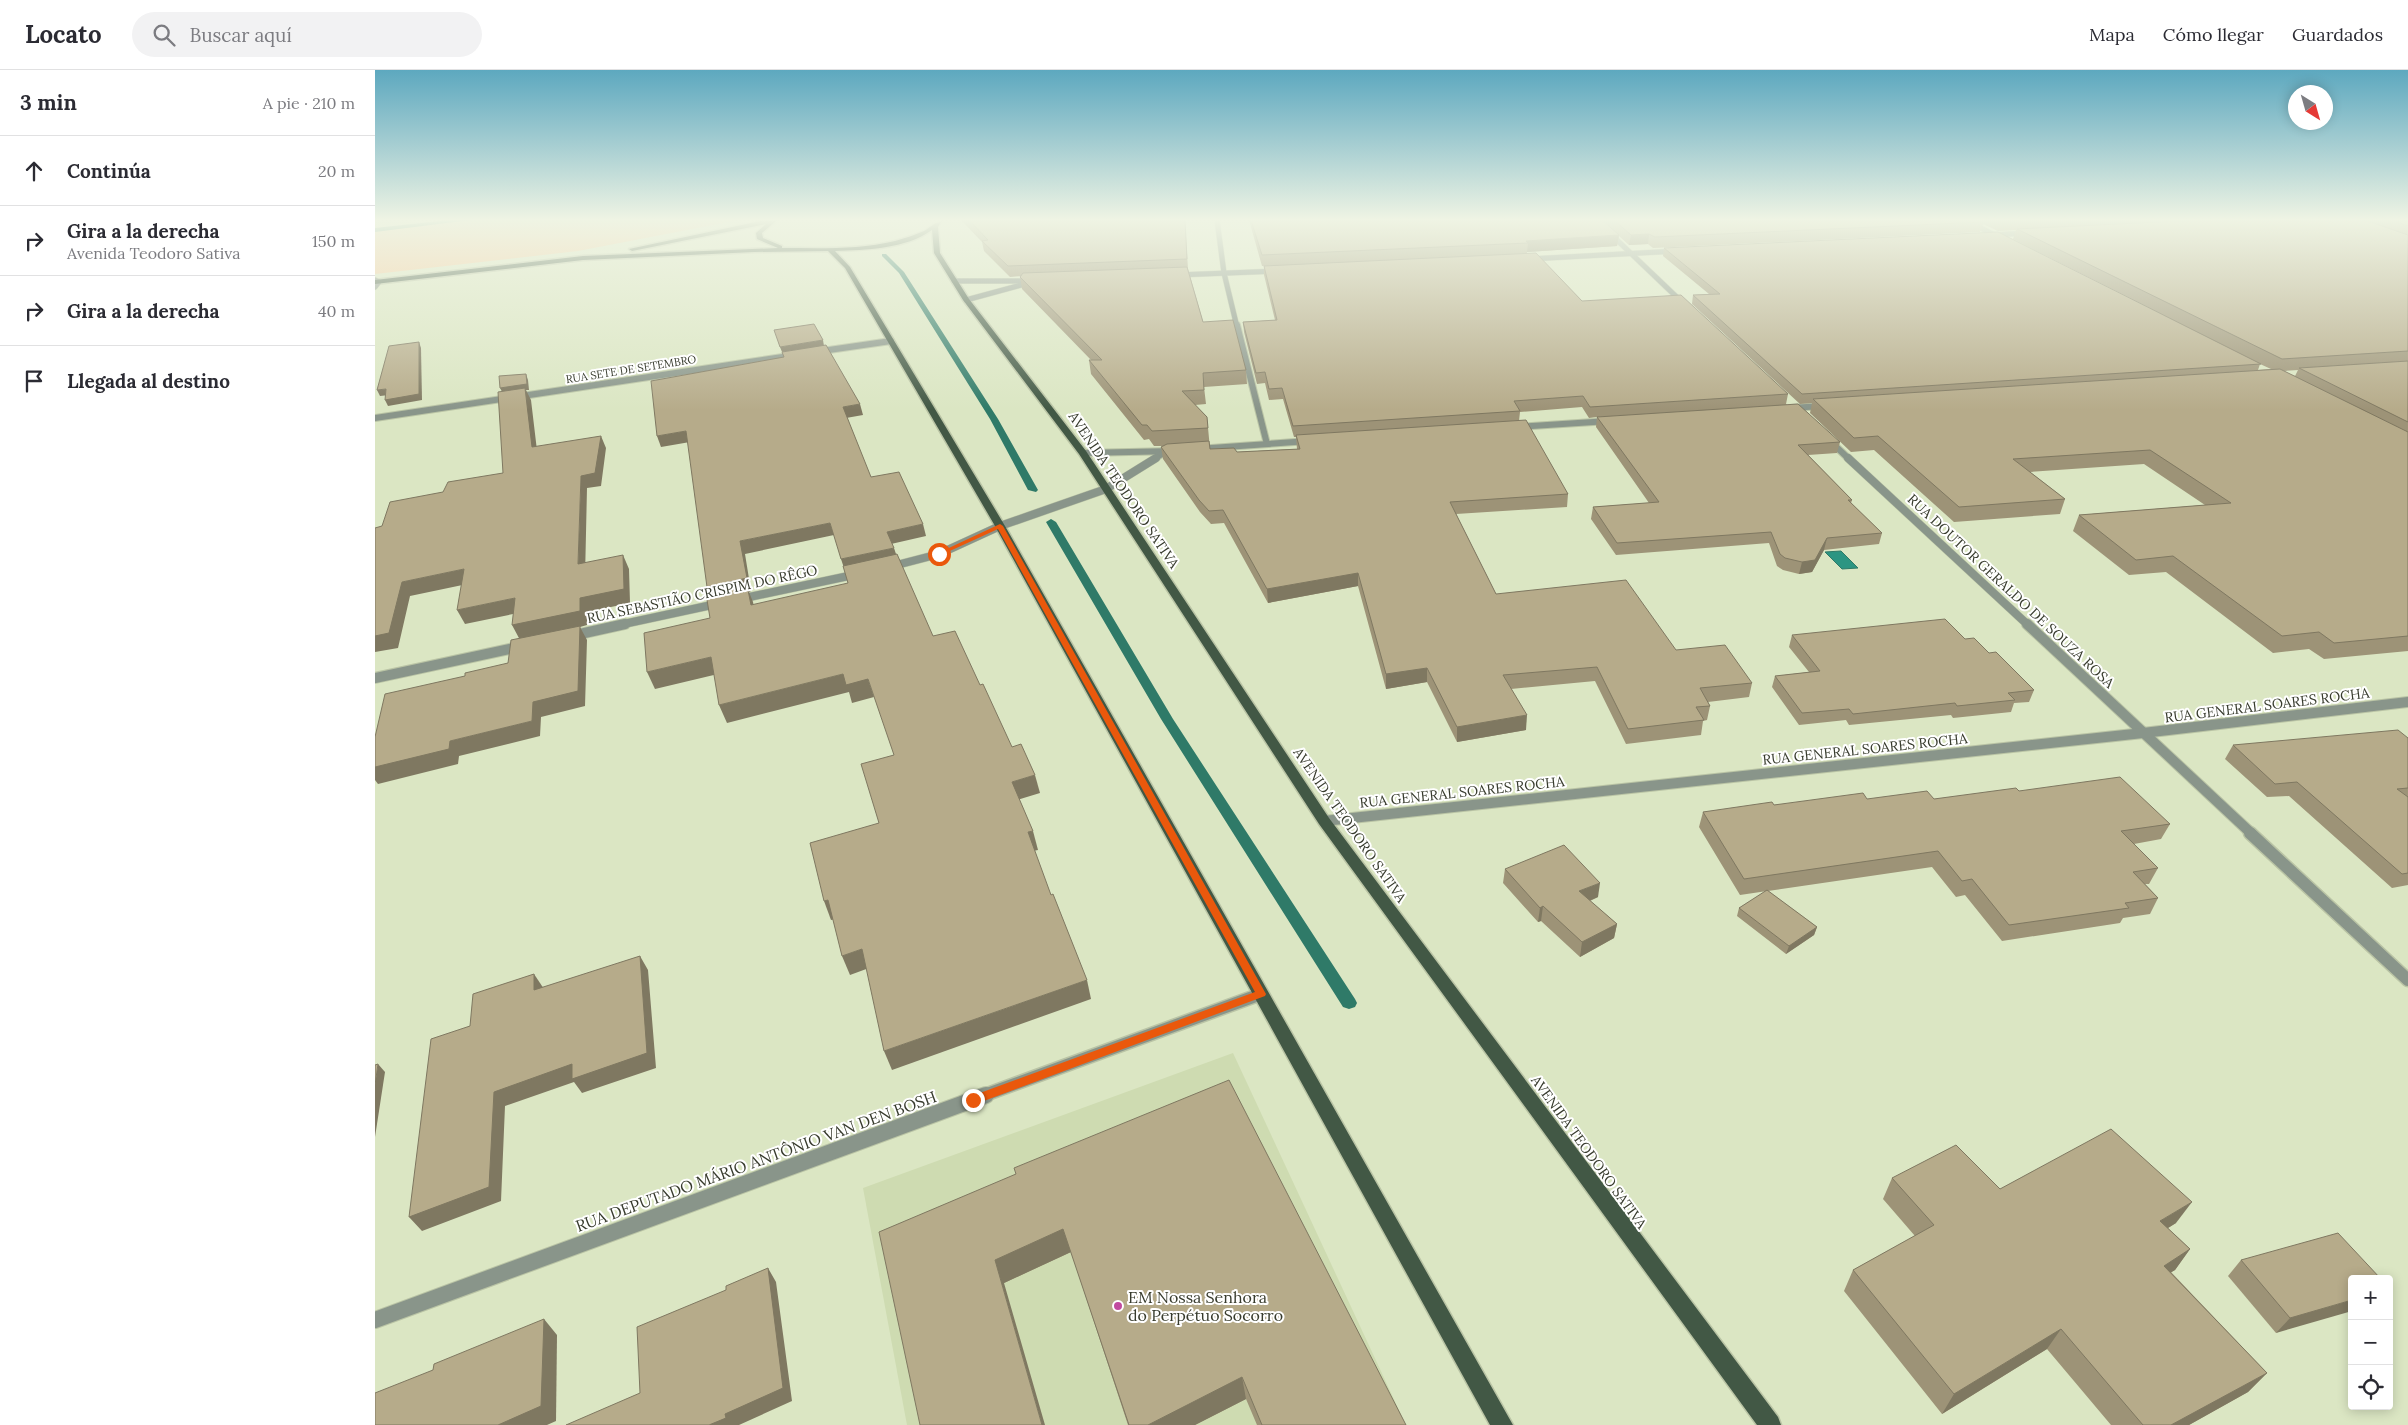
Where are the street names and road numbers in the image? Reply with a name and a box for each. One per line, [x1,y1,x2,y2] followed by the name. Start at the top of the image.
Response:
[565,352,697,386] street label: RUA SETE DE SETEMBRO
[1064,407,1183,572] street label: AVENIDA TEODORO SATIVA
[1904,490,2118,692] street label: RUA DOUTOR GERALDO DE SOUZA ROSA
[585,561,819,627] street label: RUA SEBASTIÃO CRISPIM DO RÊGO
[2164,683,2371,726] street label: RUA GENERAL SOARES ROCHA
[1762,729,1969,769] street label: RUA GENERAL SOARES ROCHA
[1289,743,1411,906] street label: AVENIDA TEODORO SATIVA
[1359,772,1566,812] street label: RUA GENERAL SOARES ROCHA
[1527,1071,1651,1232] street label: AVENIDA TEODORO SATIVA
[573,1086,939,1236] street label: RUA DEPUTADO MÁRIO ANTÔNIO VAN DEN BOSH

